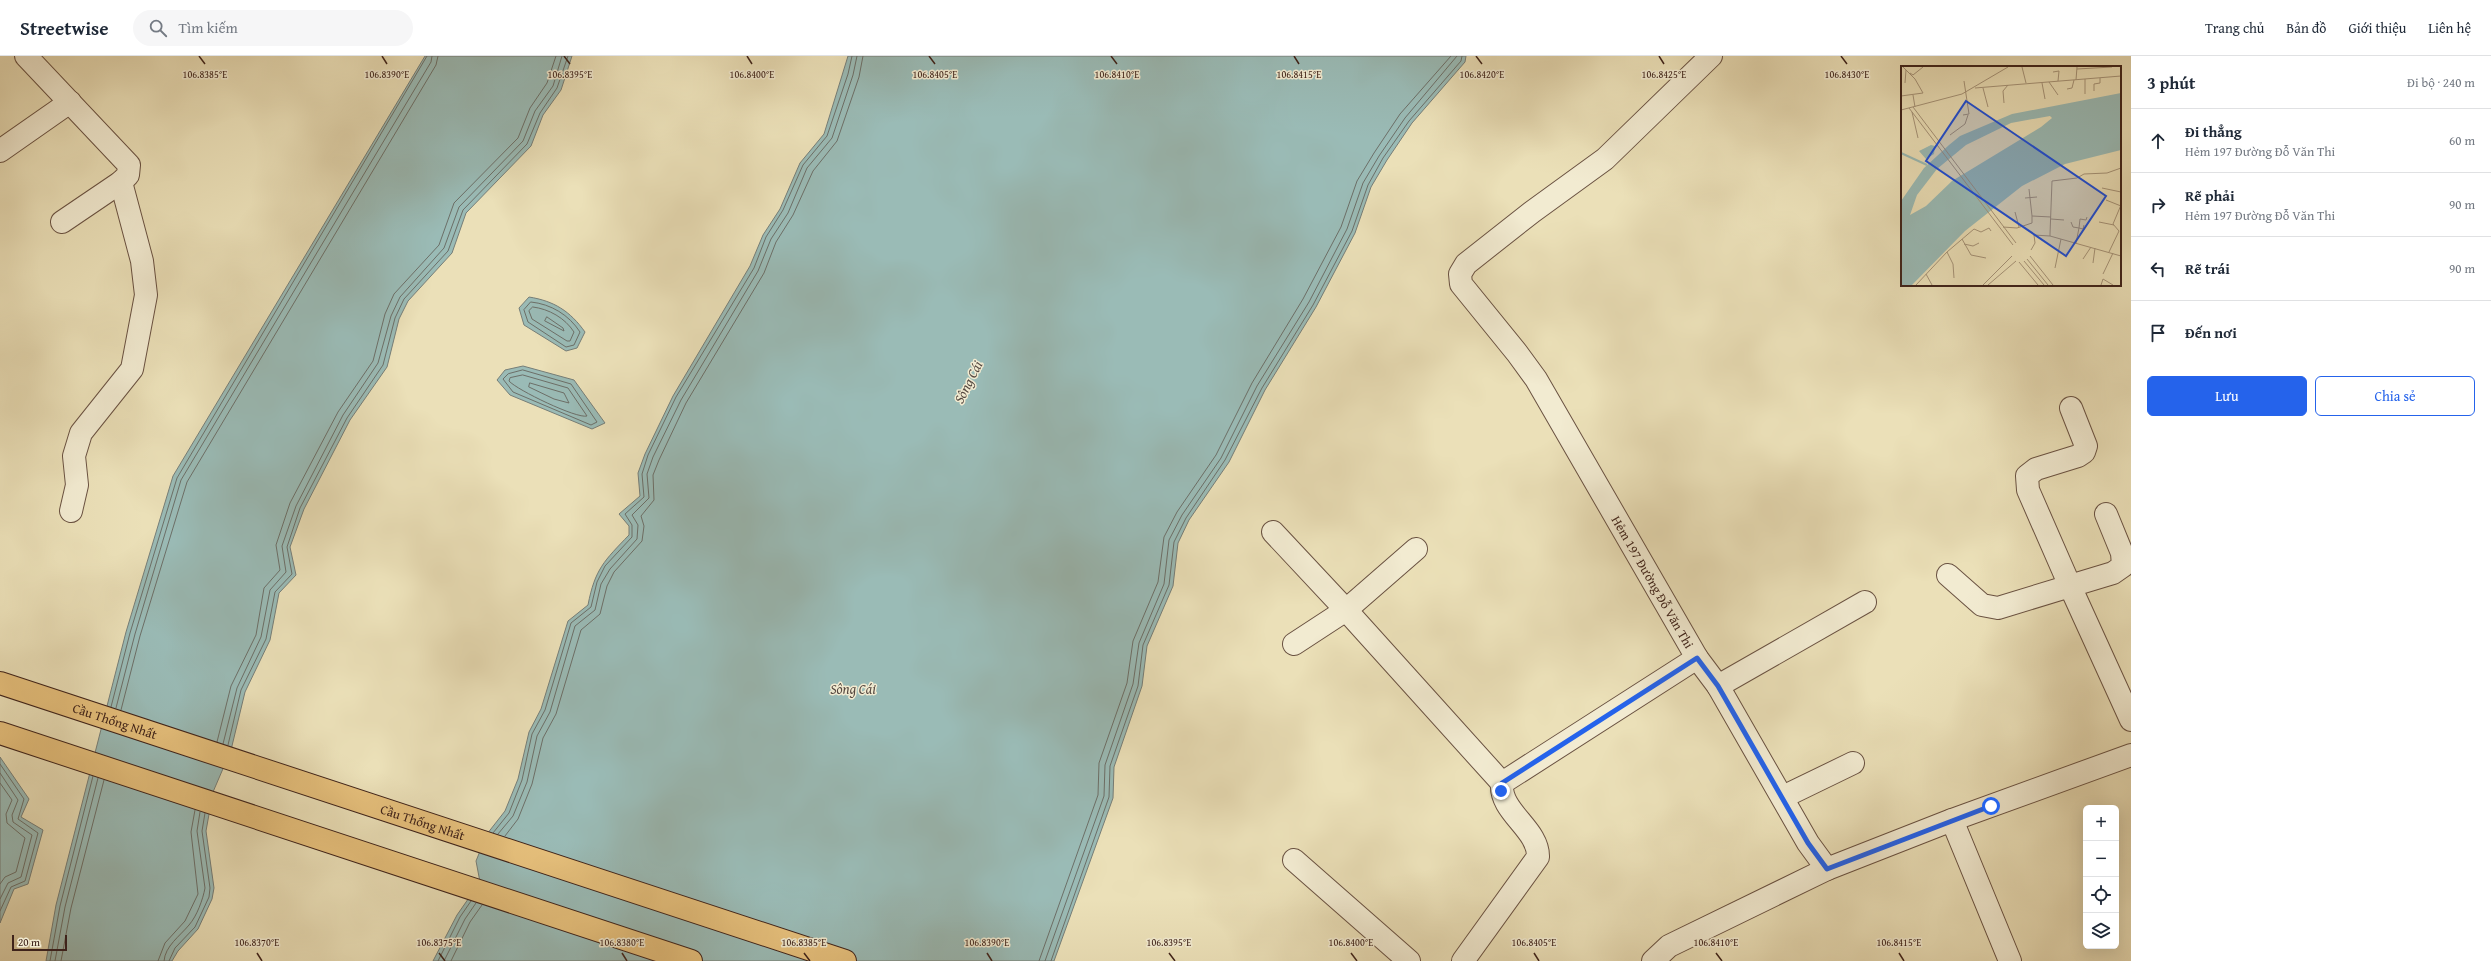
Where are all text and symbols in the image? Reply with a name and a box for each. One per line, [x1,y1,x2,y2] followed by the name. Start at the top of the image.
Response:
[133,10,413,46] search box
[20,14,109,42] text: Streetwise
[147,17,169,39] icon: search
[179,17,238,38] text: Tìm kiếm
[2205,18,2264,38] text: Trang chủ
[2286,18,2326,38] text: Bản đồ
[2348,18,2406,38] text: Giới thiệu
[2428,18,2471,38] text: Liên hệ
[1901,66,2121,286] inset map
[183,67,227,82] text: 106.8385°E
[365,67,409,82] text: 106.8390°E
[548,67,592,82] text: 106.8395°E
[730,67,774,82] text: 106.8400°E
[913,67,957,82] text: 106.8405°E
[1095,67,1139,82] text: 106.8410°E
[1277,67,1321,82] text: 106.8415°E
[1460,67,1504,82] text: 106.8420°E
[1642,67,1686,82] text: 106.8425°E
[1825,67,1869,82] text: 106.8430°E
[2147,70,2195,95] text: 3 phút
[2407,73,2475,92] text: Đi bộ · 240 m
[2185,121,2242,142] text: Đi thẳng
[2147,130,2169,152] icon: ahead
[2449,131,2475,150] text: 60 m
[2185,142,2335,161] text: Hẻm 197 Đường Đỗ Văn Thi
[2185,185,2235,206] text: Rẽ phải
[2147,194,2169,216] icon: right
[2449,195,2475,214] text: 90 m
[2185,206,2335,225] text: Hẻm 197 Đường Đỗ Văn Thi
[2147,258,2169,280] icon: left
[2185,258,2230,279] text: Rẽ trái
[2449,259,2475,278] text: 90 m
[2147,322,2169,344] icon: arrive
[2185,322,2237,343] text: Đến nơi
[949,357,987,407] water label: Sông Cái
[2147,376,2307,416] button: Lưu
[2315,376,2475,416] button: Chia sẻ
[1607,512,1699,652] street label: Hẻm 197 Đường Đỗ Văn Thi
[830,679,876,699] water label: Sông Cái
[70,698,160,744] street label: Cầu Thống Nhất
[1492,782,1510,800] route end
[1982,797,2000,815] route start
[378,799,468,845] street label: Cầu Thống Nhất
[2083,805,2119,949] map controls
[2083,805,2119,841] button: +
[2083,841,2119,877] button: −
[2083,877,2119,913] button: locate
[2083,913,2119,949] button: layers
[12,933,67,952] scale bar
[18,934,40,950] text: 20 m
[235,935,279,950] text: 106.8370°E
[417,935,461,950] text: 106.8375°E
[600,935,644,950] text: 106.8380°E
[782,935,826,950] text: 106.8385°E
[965,935,1009,950] text: 106.8390°E
[1147,935,1191,950] text: 106.8395°E
[1329,935,1373,950] text: 106.8400°E
[1512,935,1556,950] text: 106.8405°E
[1694,935,1738,950] text: 106.8410°E
[1877,935,1921,950] text: 106.8415°E

